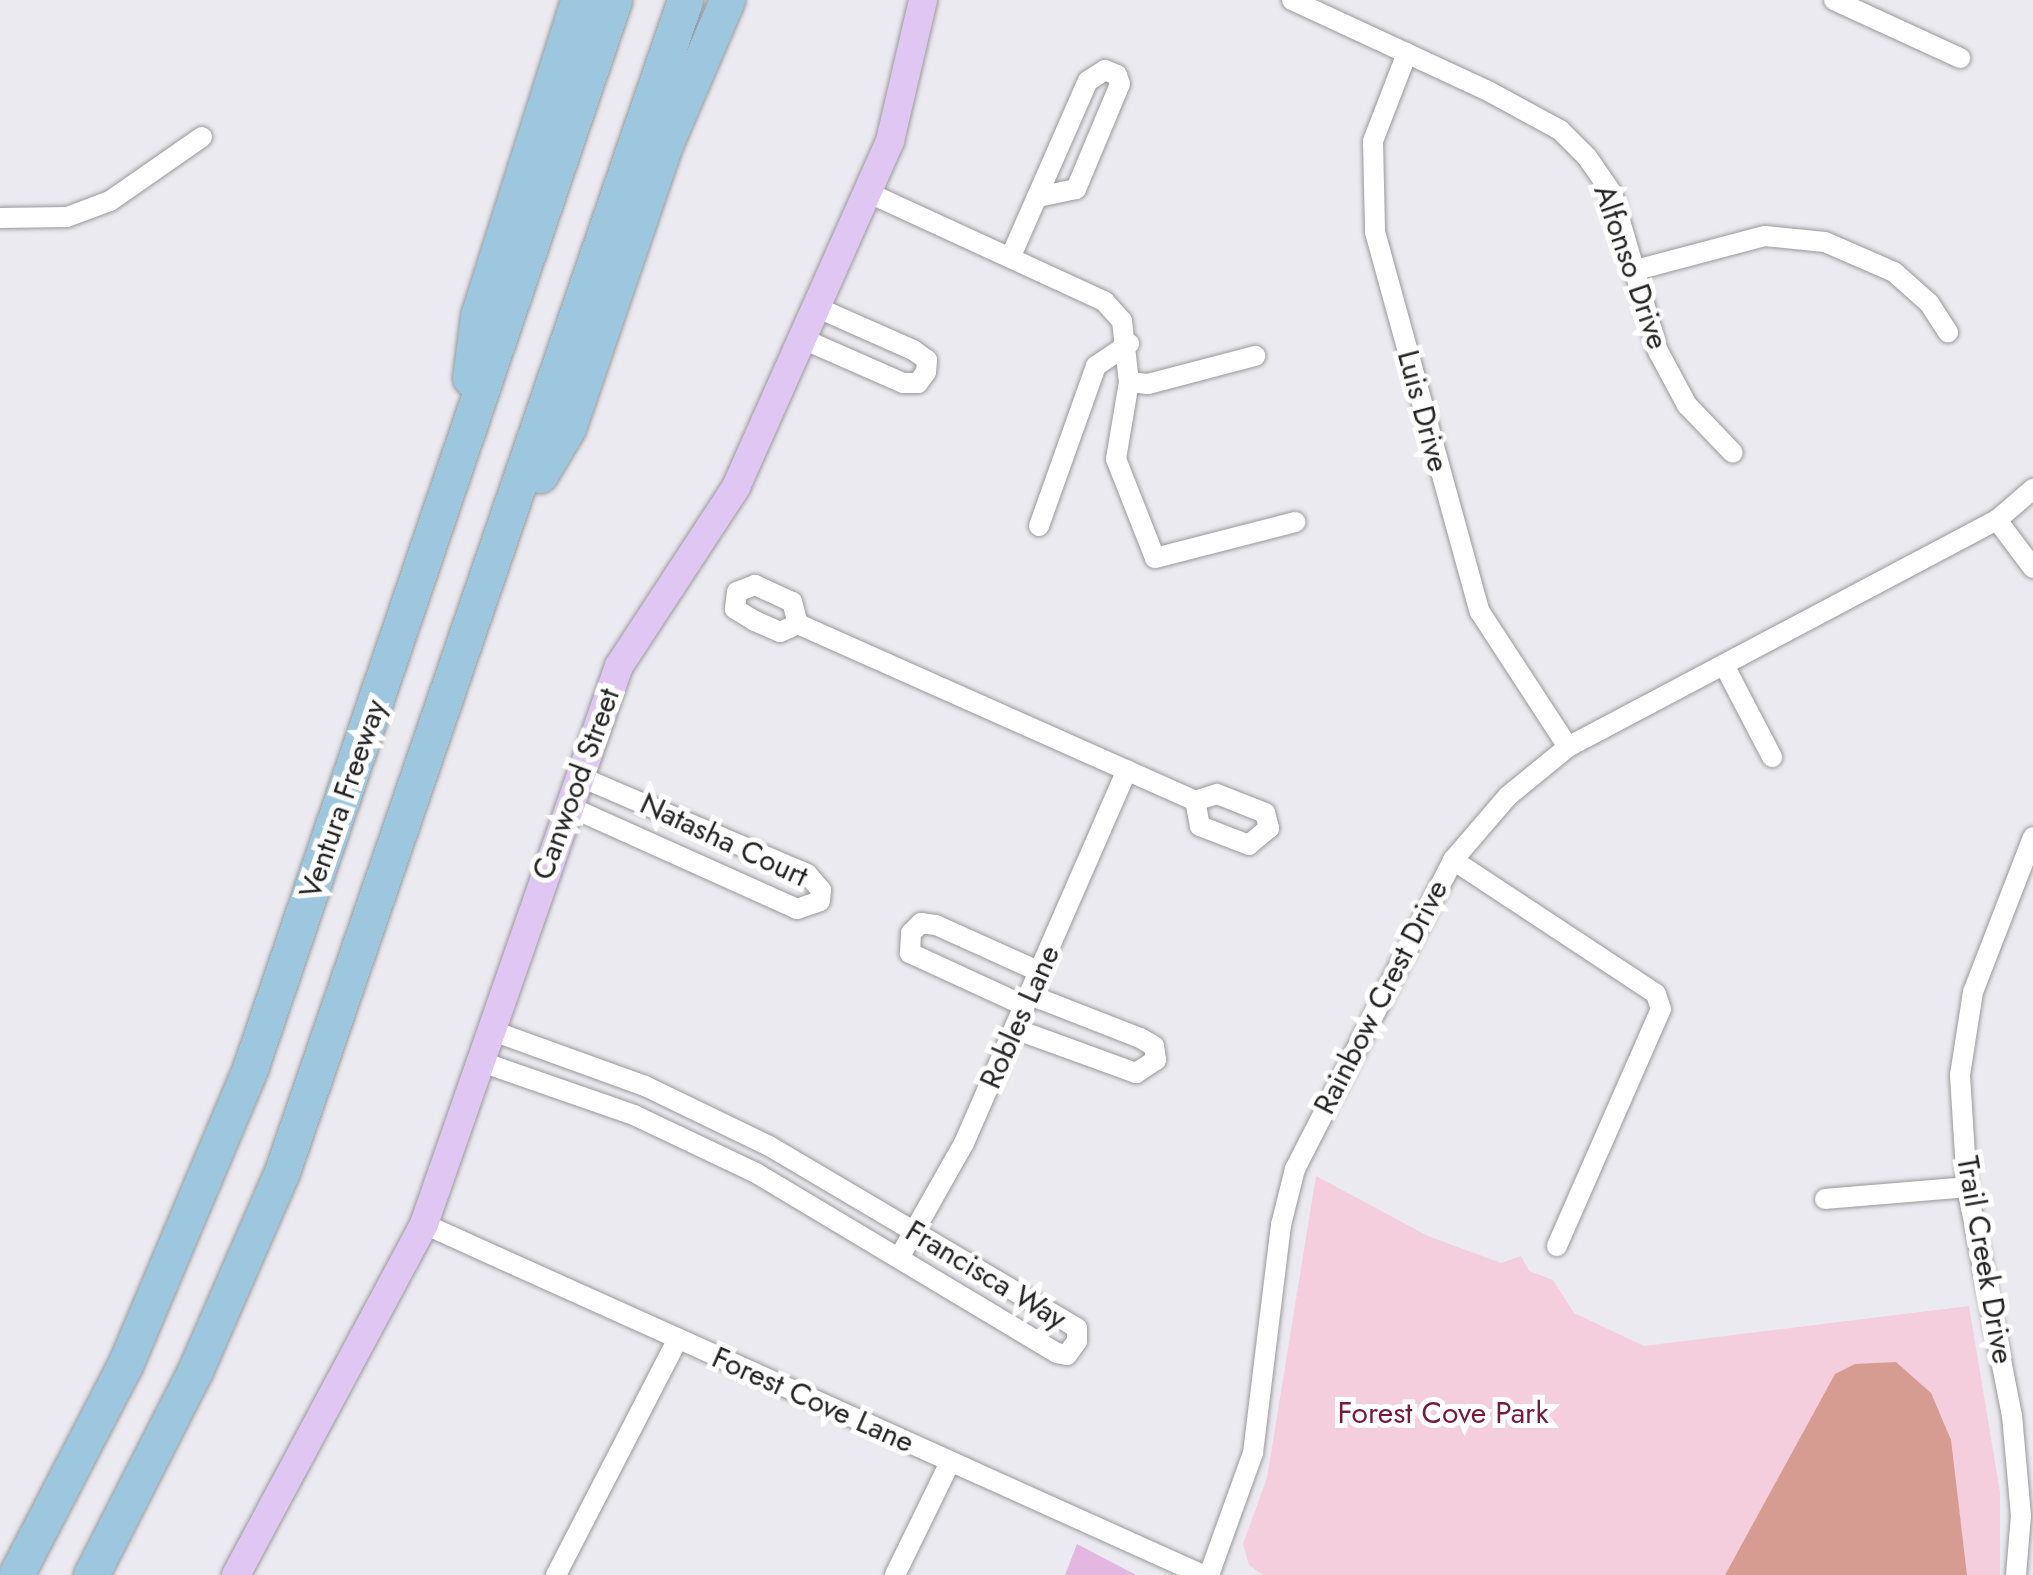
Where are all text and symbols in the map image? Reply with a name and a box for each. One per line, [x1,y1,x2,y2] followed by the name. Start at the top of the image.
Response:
[1586,180,1676,354] street label: Alfonso Drive
[1390,346,1456,476] street label: Luis Drive
[525,683,627,885] street label: Canwood Street
[292,695,394,903] street label: Ventura Freeway
[634,785,814,895] street label: Natasha Court
[1306,874,1456,1120] street label: Rainbow Crest Drive
[972,940,1068,1094] street label: Robles Lane
[1949,1153,2021,1367] street label: Trail Creek Drive
[899,1213,1073,1337] street label: Francisca Way
[707,1339,919,1461] street label: Forest Cove Lane
[1337,1395,1549,1431] park label: Forest Cove Park

